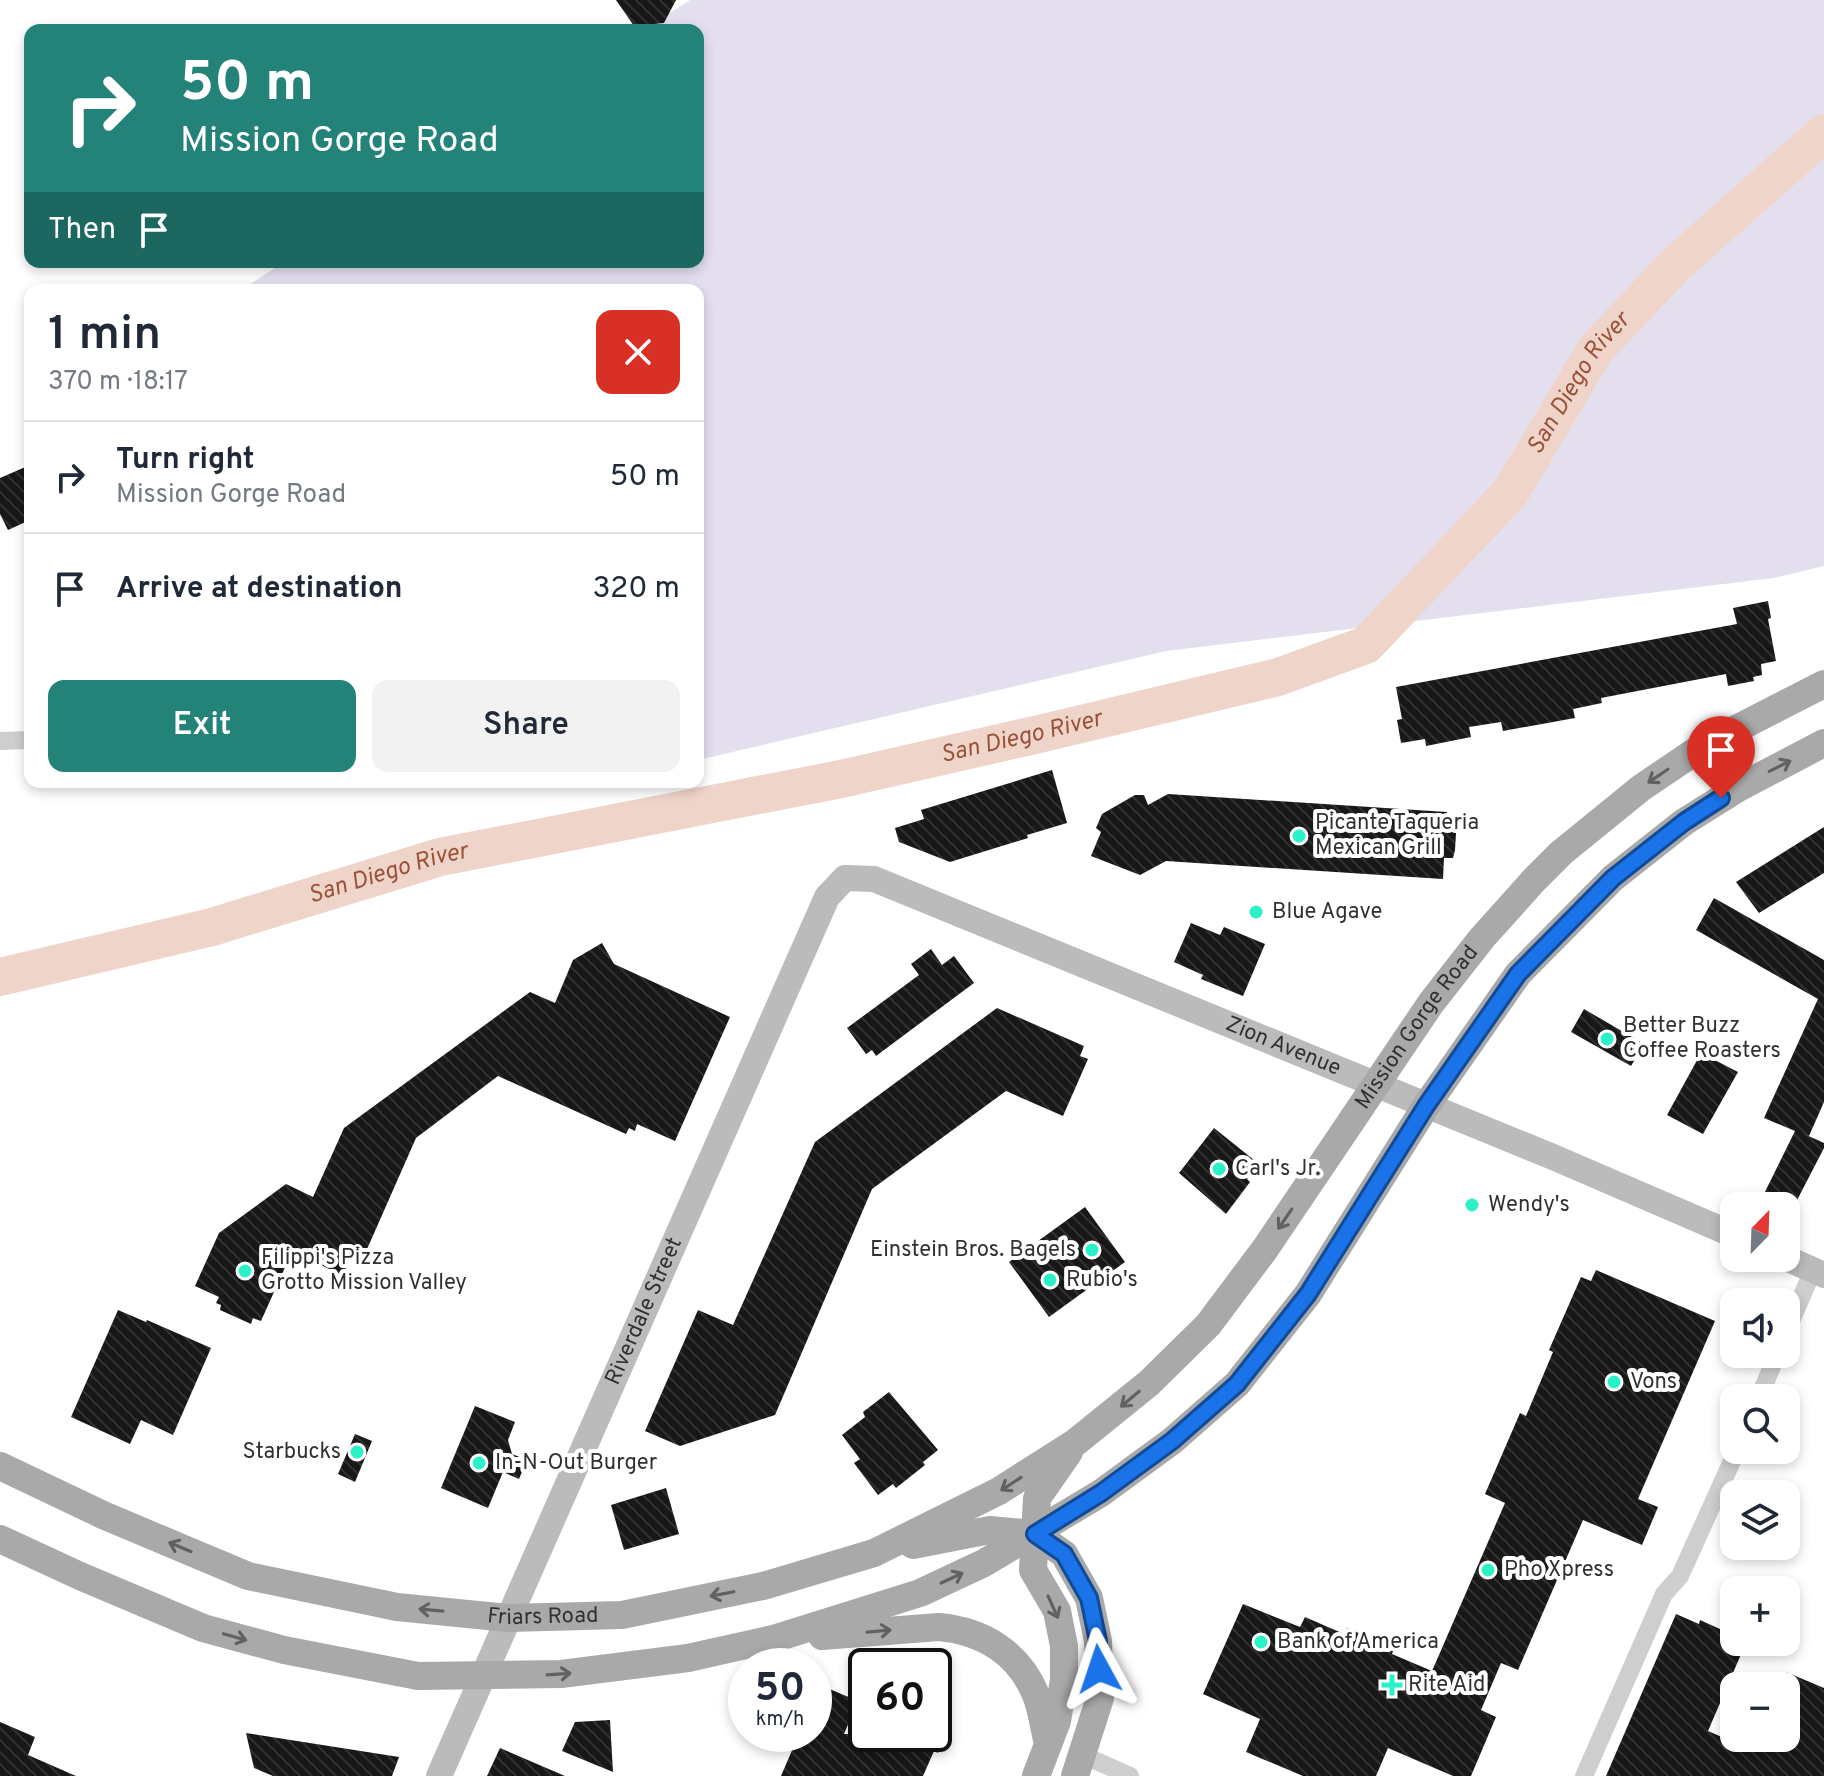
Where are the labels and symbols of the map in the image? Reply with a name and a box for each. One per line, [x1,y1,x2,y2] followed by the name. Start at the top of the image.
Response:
[1521,305,1638,460] water label: San Diego River
[938,704,1107,771] water label: San Diego River
[1687,716,1755,798] pin
[1768,757,1792,773] one-way arrow
[1648,768,1670,784] one-way arrow
[1315,810,1479,862] place label: Picante Taqueria Mexican Grill
[1290,827,1308,845] marker: Picante Taqueria Mexican Grill
[305,837,472,912] water label: San Diego River
[1272,899,1382,926] place label: Blue Agave
[1247,903,1265,921] marker: Blue Agave
[1350,940,1484,1115] street label: Mission Gorge Road
[1221,1011,1345,1082] street label: Zion Avenue
[1623,1013,1781,1065] place label: Better Buzz Coffee Roasters
[1598,1030,1616,1048] marker: Better Buzz Coffee Roasters
[1235,1156,1320,1183] place label: Carl's Jr.
[1210,1160,1228,1178] marker: Carl's Jr.
[1488,1192,1570,1219] place label: Wendy's
[1720,1192,1800,1272] north arrow
[1463,1196,1481,1214] marker: Wendy's
[1277,1208,1293,1230] one-way arrow
[600,1233,689,1389] street label: Riverdale Street
[870,1237,1076,1264] place label: Einstein Bros. Bagels
[1083,1241,1101,1259] marker: Einstein Bros. Bagels
[261,1245,467,1297] place label: Filippi's Pizza Grotto Mission Valley
[236,1262,254,1280] marker: Filippi's Pizza Grotto Mission Valley
[1066,1267,1138,1294] place label: Rubio's
[1041,1271,1059,1289] marker: Rubio's
[1630,1369,1677,1396] place label: Vons
[1605,1373,1623,1391] marker: Vons
[1120,1390,1141,1408] one-way arrow
[242,1439,341,1466] place label: Starbucks
[348,1443,366,1461] marker: Starbucks
[495,1450,658,1477] place label: In-N-Out Burger
[470,1454,488,1472] marker: In-N-Out Burger
[1000,1475,1022,1492] one-way arrow
[168,1539,193,1554] one-way arrow
[1504,1557,1614,1584] place label: Pho Xpress
[1479,1561,1497,1579] marker: Pho Xpress
[940,1570,964,1585] one-way arrow
[710,1588,736,1603] one-way arrow
[1046,1594,1061,1618] one-way arrow
[418,1602,445,1617] one-way arrow
[486,1602,599,1632] street label: Friars Road
[865,1624,892,1639] one-way arrow
[1057,1627,1141,1711] position arrow
[1277,1629,1439,1656] place label: Bank of America
[222,1630,248,1645] one-way arrow
[1252,1633,1270,1651] marker: Bank of America
[848,1648,952,1752] speed limit sign: 60
[546,1666,572,1681] one-way arrow
[1408,1672,1485,1699] place label: Rite Aid
[1383,1676,1401,1694] marker: Rite Aid

